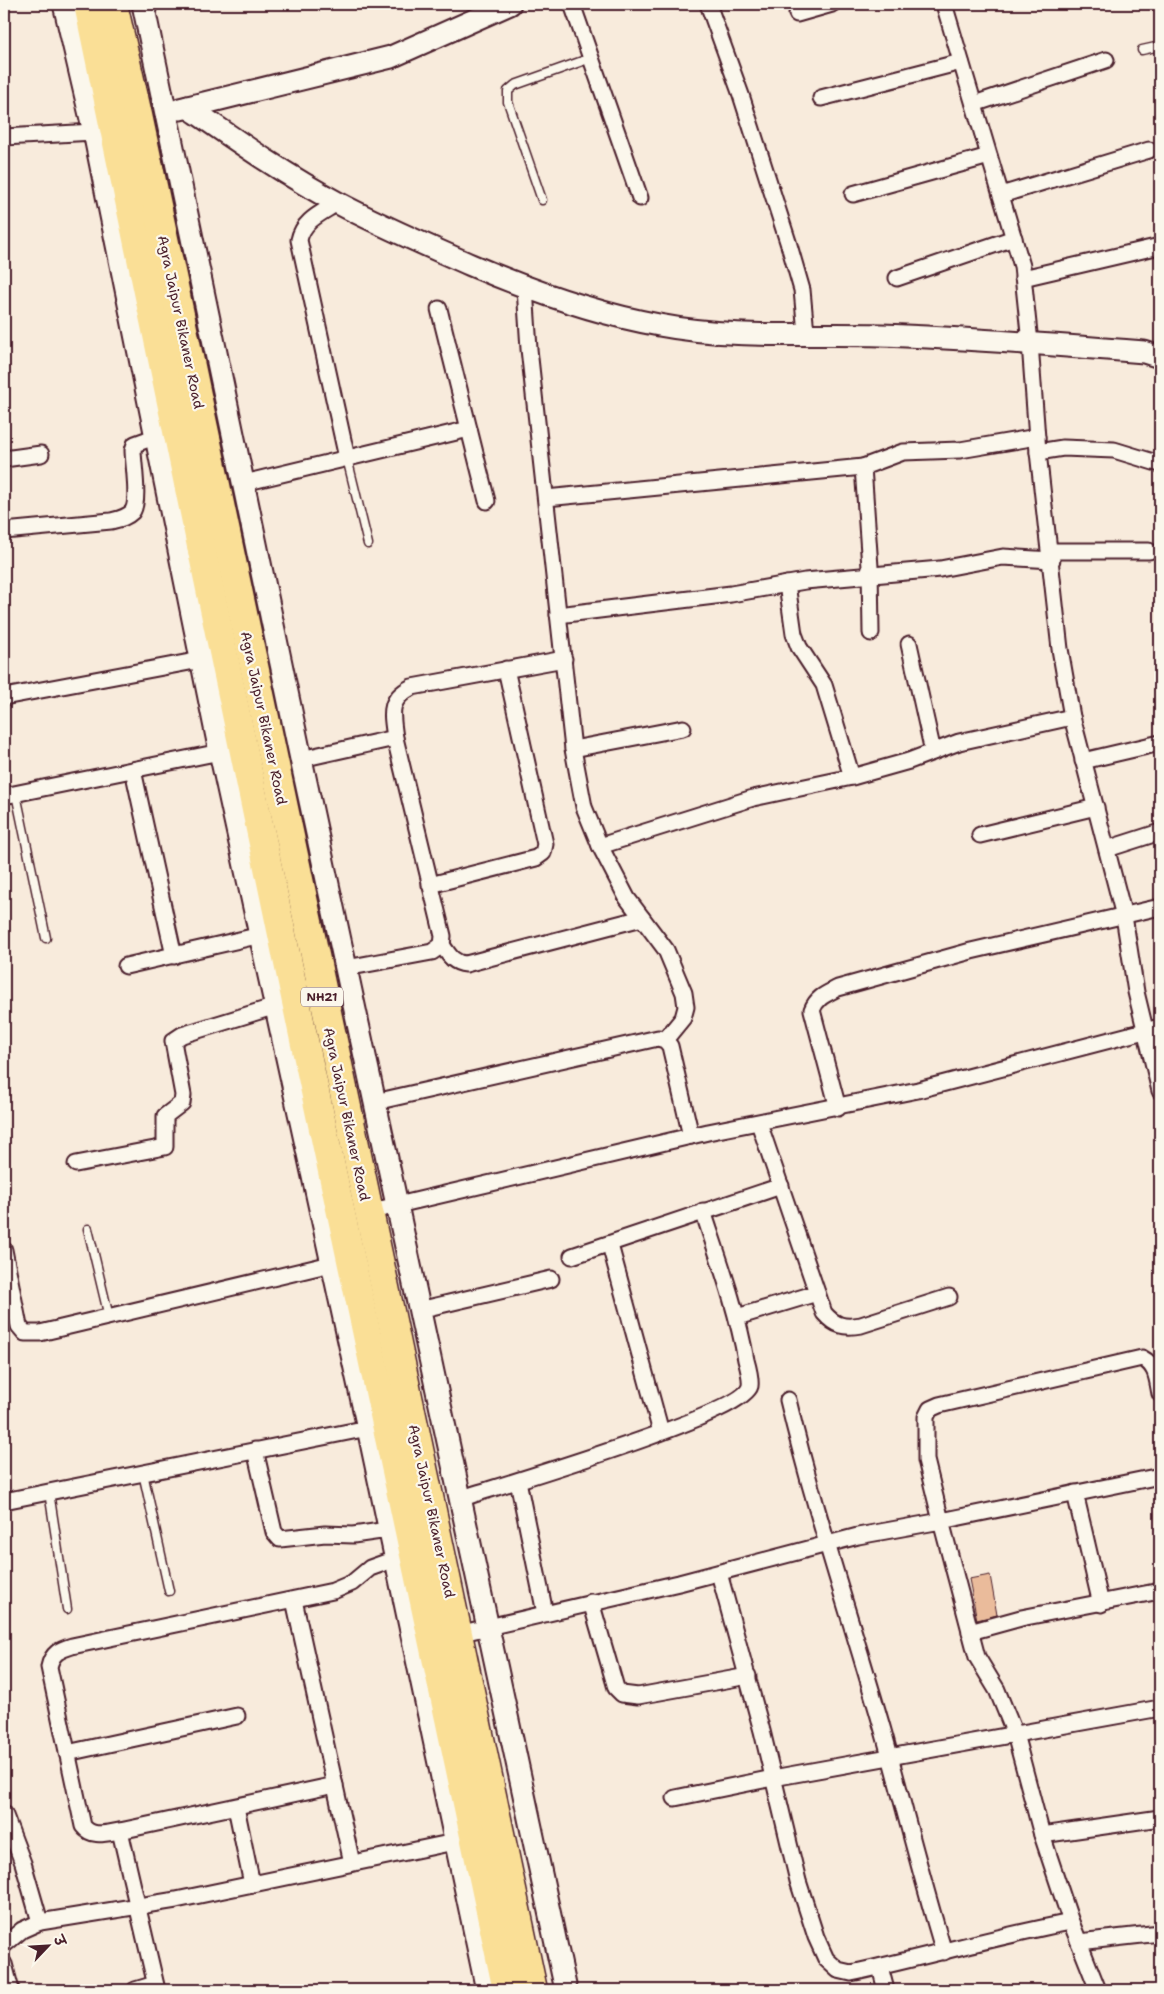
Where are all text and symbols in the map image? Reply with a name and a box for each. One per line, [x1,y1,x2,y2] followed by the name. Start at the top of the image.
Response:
[154,234,208,411] street label: Agra Jaipur Bikaner Road
[237,630,291,807] street label: Agra Jaipur Bikaner Road
[301,988,343,1006] road number: NH21
[320,1026,374,1203] street label: Agra Jaipur Bikaner Road
[405,1423,459,1600] street label: Agra Jaipur Bikaner Road
[22,1922,72,1972] north arrow
[49,1931,71,1950] text: उ

